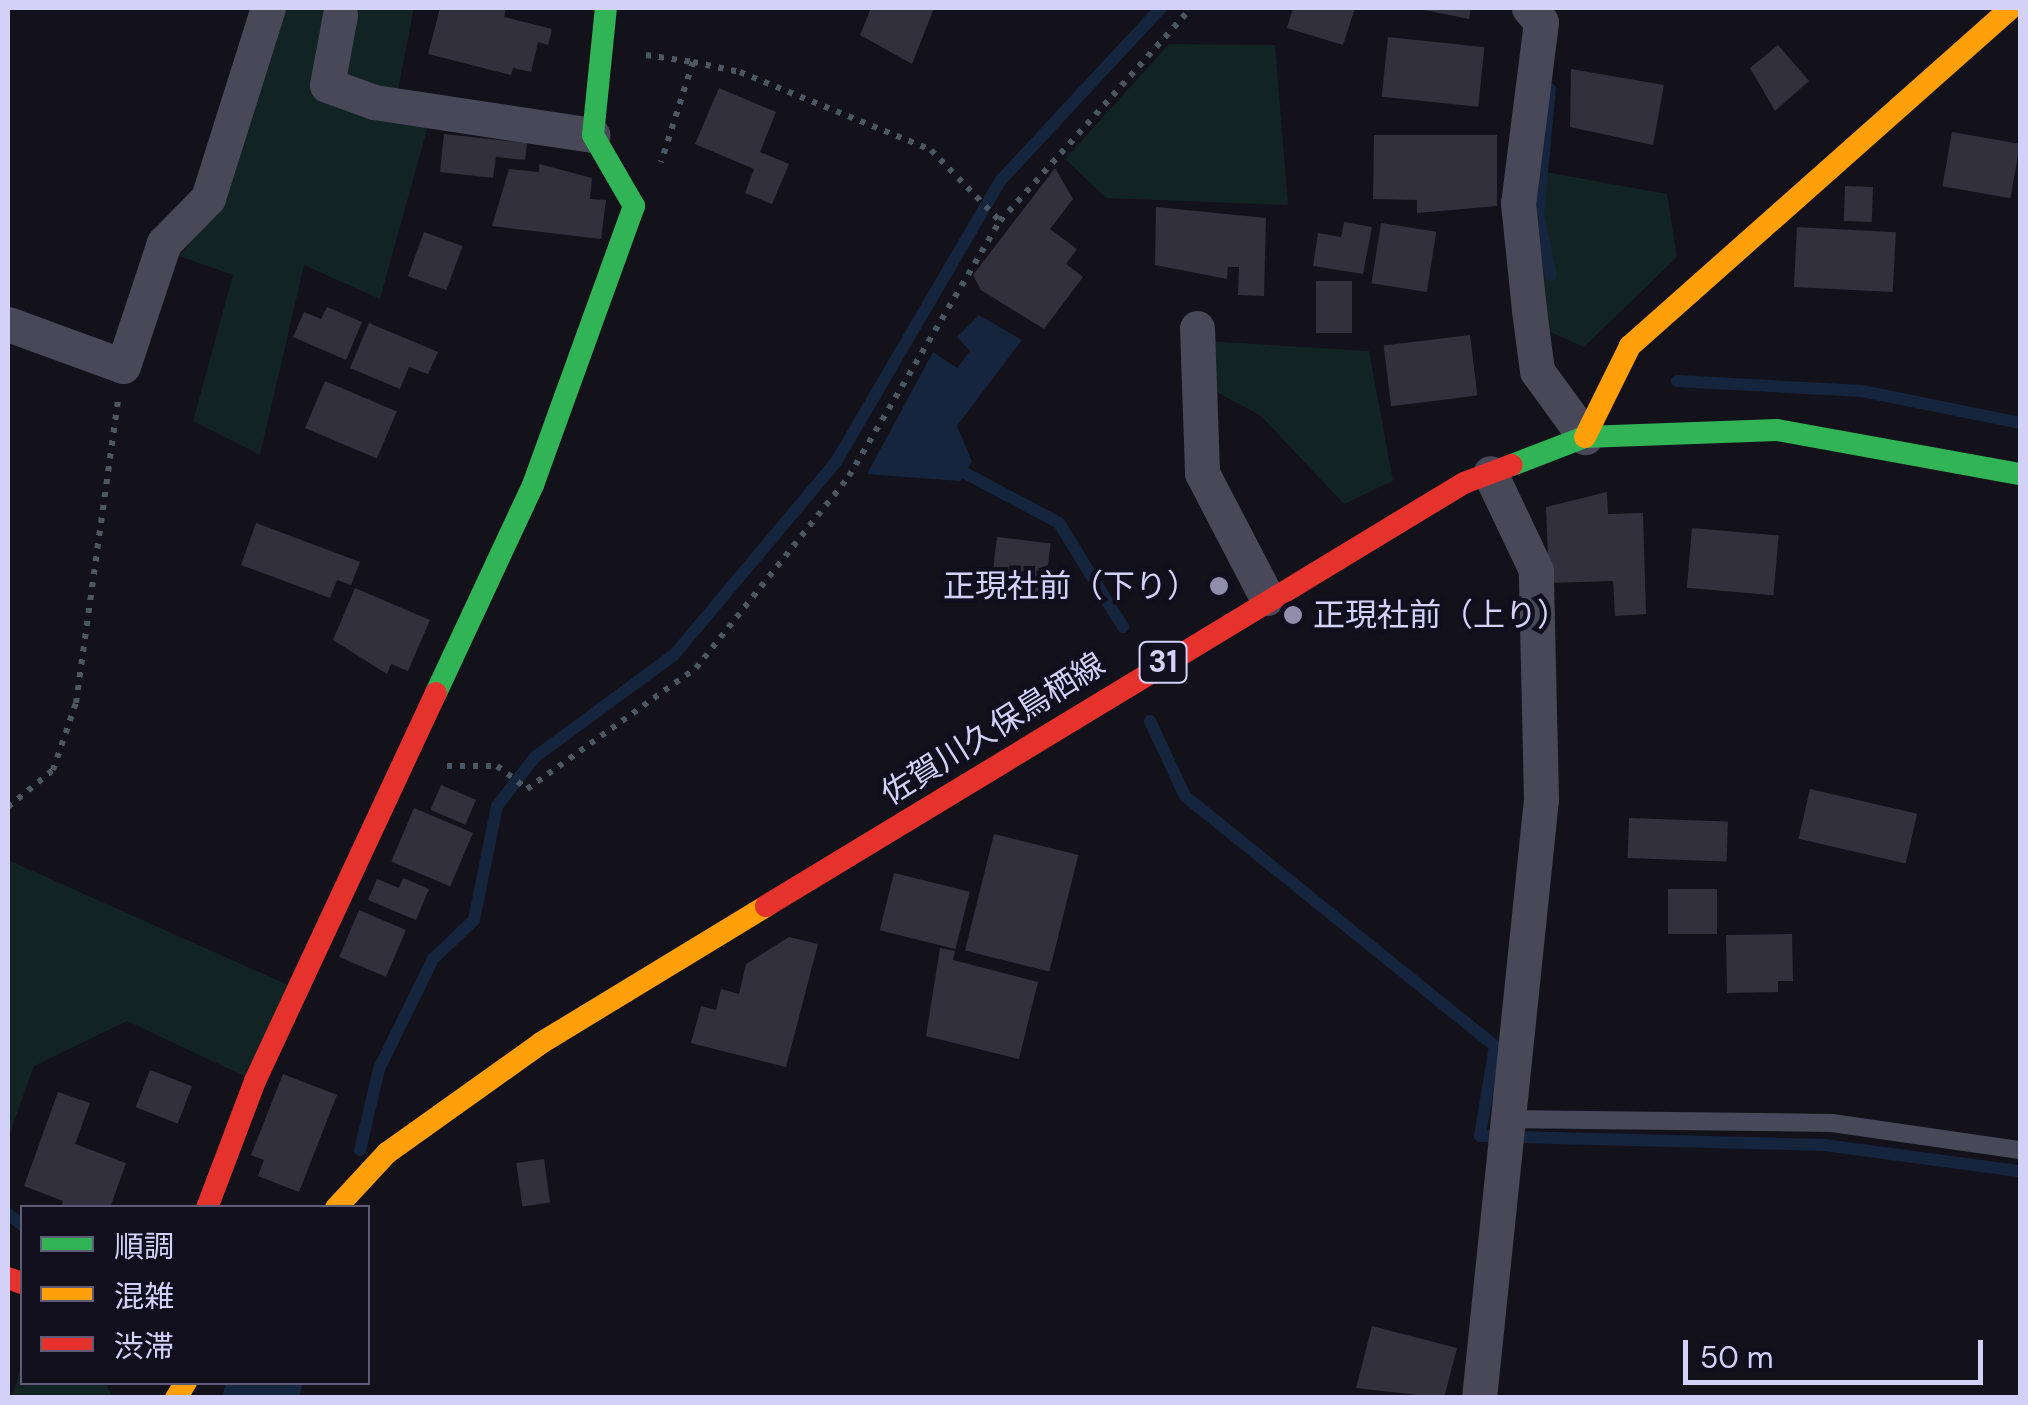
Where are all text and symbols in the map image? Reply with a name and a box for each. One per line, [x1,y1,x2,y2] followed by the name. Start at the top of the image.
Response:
[943,567,1199,605] place label: 正現社前（下り）
[1208,575,1230,597] marker: 正現社前（下り）
[1313,596,1569,634] place label: 正現社前（上り）
[1282,604,1304,626] marker: 正現社前（上り）
[1138,637,1188,687] road number: 31
[874,645,1112,813] street label: 佐賀川久保鳥栖線
[20,1205,370,1385] legend
[114,1227,174,1266] text: 順調
[114,1277,174,1316] text: 混雑
[1688,1320,1988,1382] scale bar
[114,1327,174,1366] text: 渋滞
[1700,1338,1774,1377] text: 50 m

